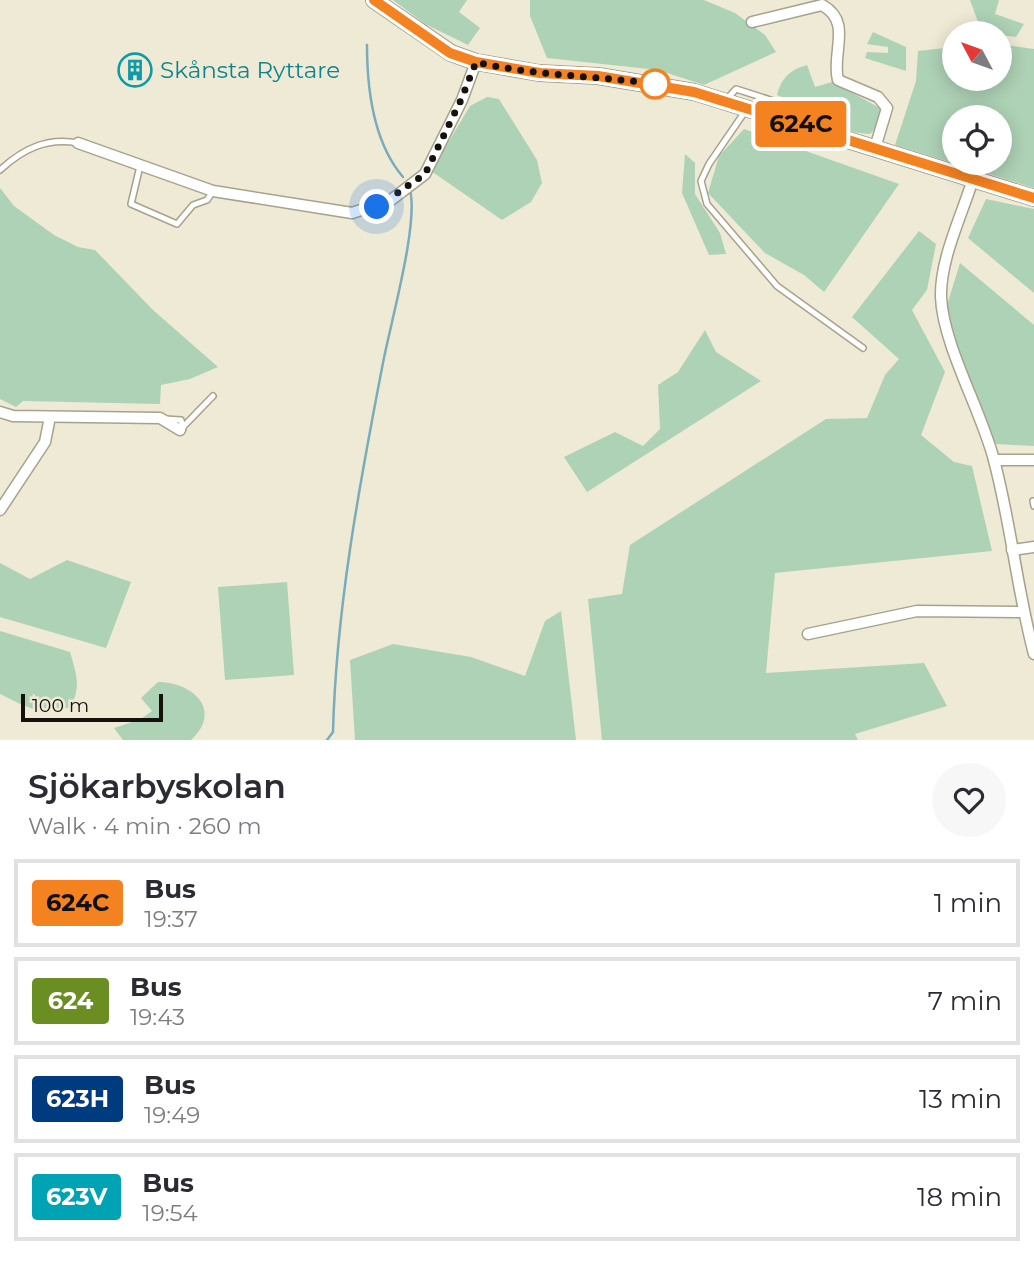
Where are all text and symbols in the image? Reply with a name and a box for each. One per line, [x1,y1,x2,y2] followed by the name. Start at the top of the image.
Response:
[942,21,1012,91] north arrow
[942,21,1012,175] map controls
[116,51,154,89] building icon: Skånsta Ryttare
[160,56,340,84] place label: Skånsta Ryttare
[640,69,670,99] unlabelled marker
[752,101,850,147] line badge: 624C
[942,105,1012,175] button: locate
[769,109,833,138] text: 624C
[359,189,394,224] your location
[21,691,163,723] scale bar
[32,694,89,717] text: 100 m
[932,763,1006,837] button: heart
[28,766,286,806] text: Sjökarbyskolan
[28,812,262,840] text: Walk · 4 min · 260 m
[144,873,196,905] text: Bus
[934,887,1002,919] text: 1 min
[46,888,109,917] text: 624C
[144,905,198,933] text: 19:37
[130,971,182,1003] text: Bus
[928,985,1002,1017] text: 7 min
[48,986,93,1015] text: 624
[130,1003,185,1031] text: 19:43
[144,1069,196,1101] text: Bus
[919,1083,1002,1115] text: 13 min
[46,1084,109,1113] text: 623H
[144,1101,200,1129] text: 19:49
[142,1167,194,1199] text: Bus
[917,1181,1002,1213] text: 18 min
[46,1182,107,1211] text: 623V
[142,1199,198,1227] text: 19:54

